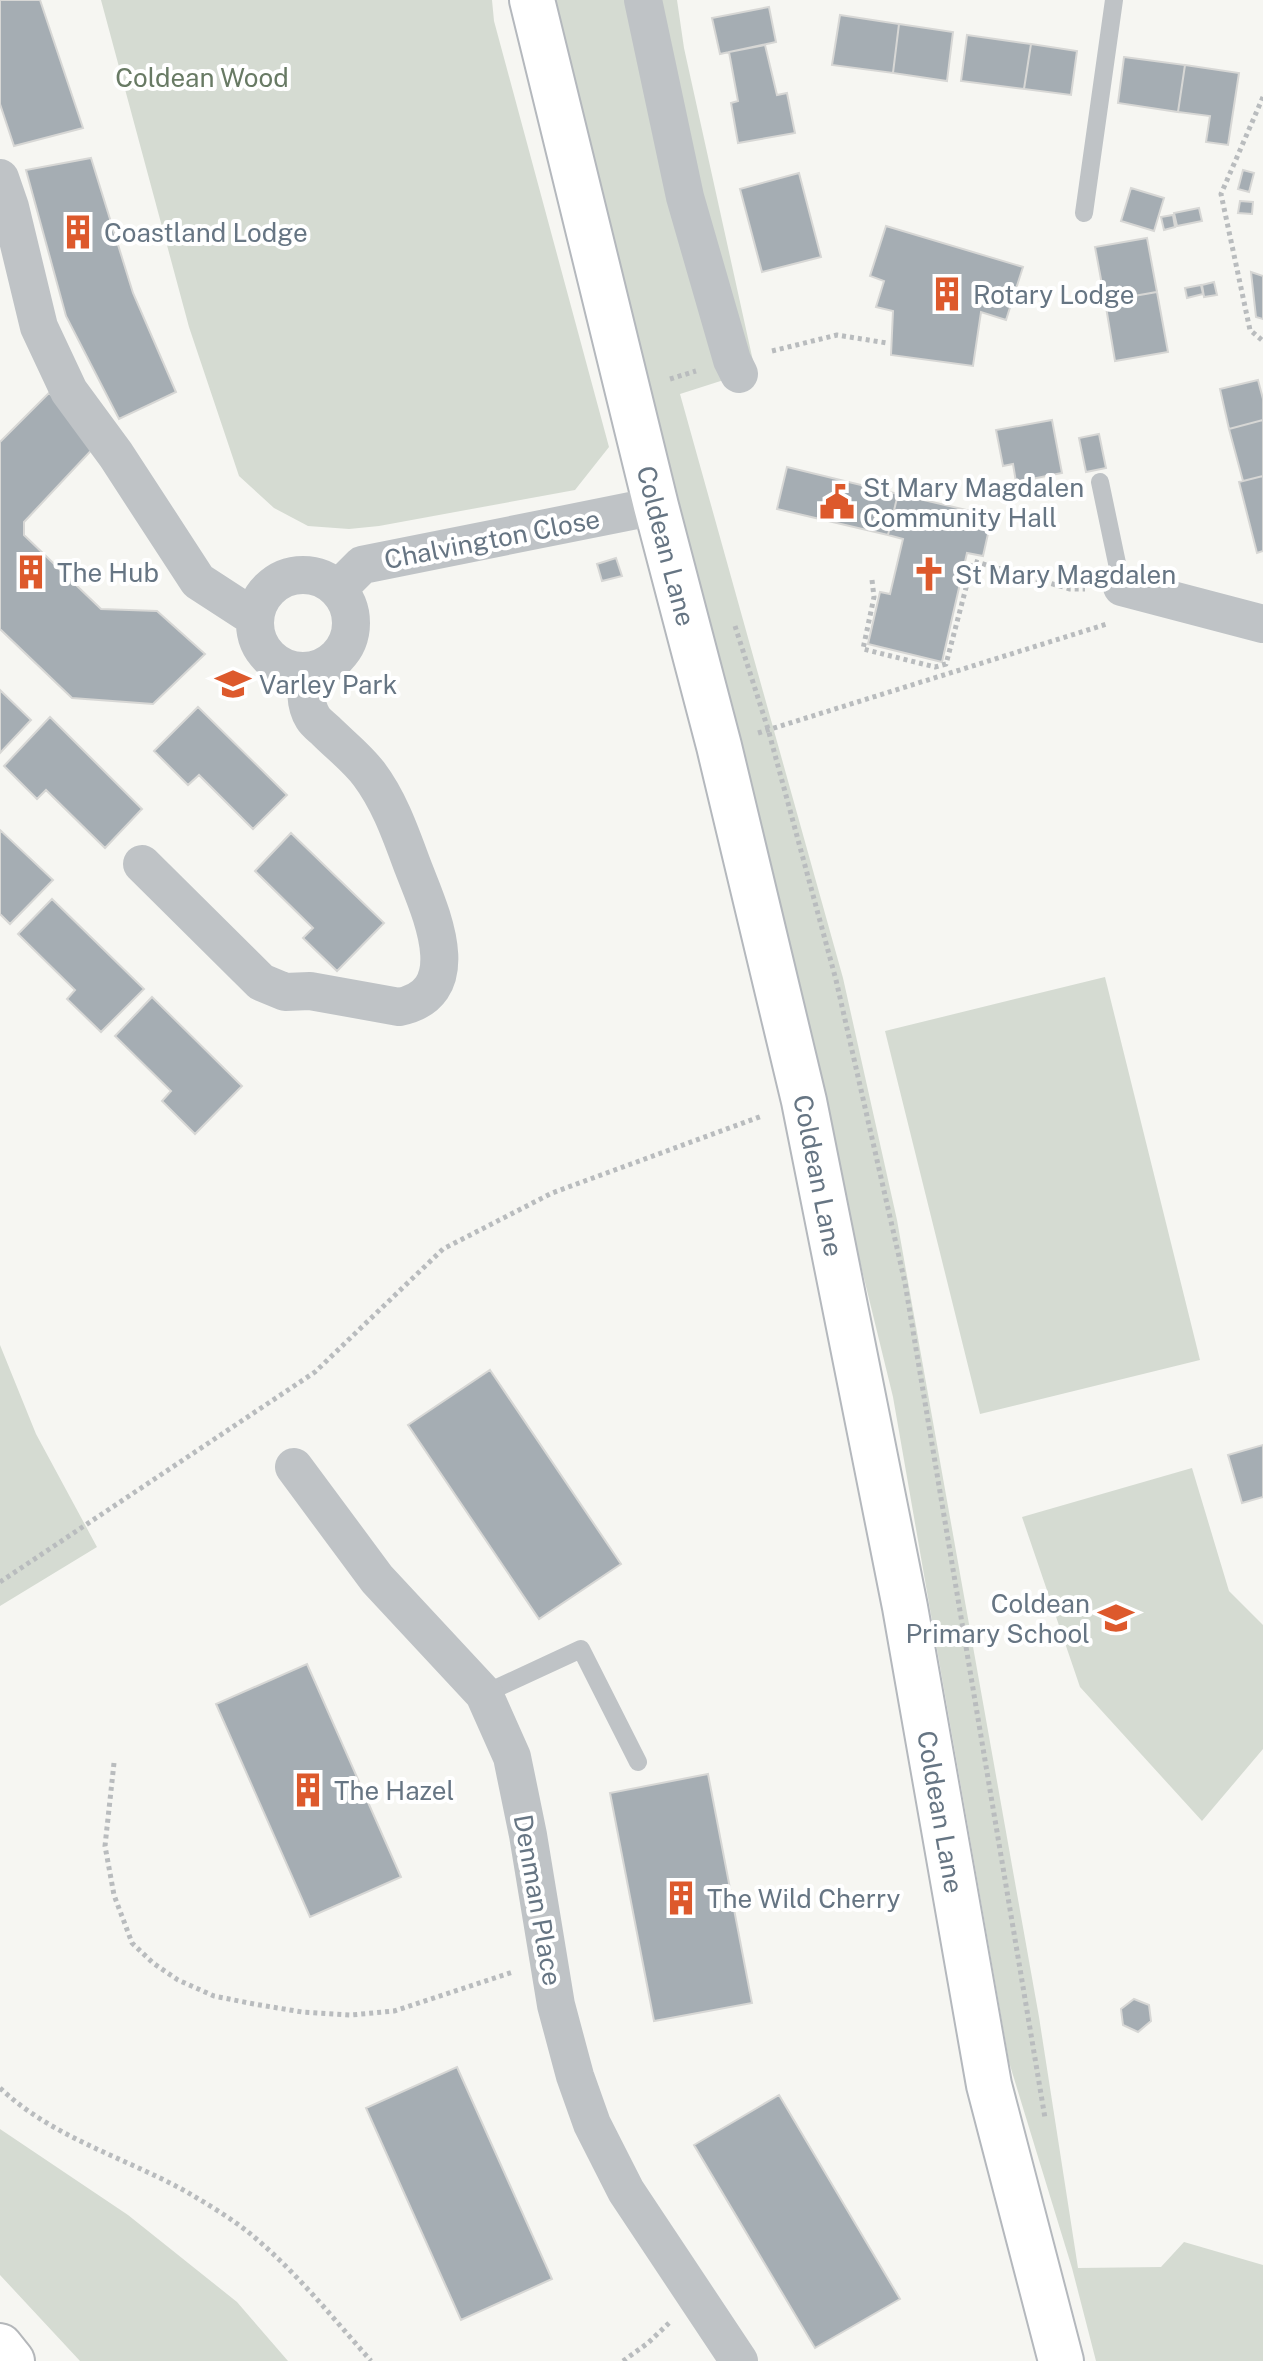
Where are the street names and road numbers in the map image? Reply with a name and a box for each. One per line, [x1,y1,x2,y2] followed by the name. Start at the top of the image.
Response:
[631,462,702,629] street label: Coldean Lane
[382,503,602,575] street label: Chalvington Close
[788,1092,850,1259] street label: Coldean Lane
[911,1728,970,1895] street label: Coldean Lane
[508,1812,568,1988] street label: Denman Place

